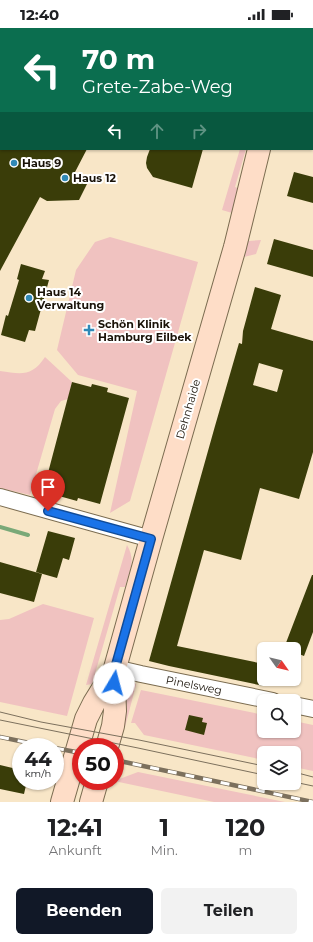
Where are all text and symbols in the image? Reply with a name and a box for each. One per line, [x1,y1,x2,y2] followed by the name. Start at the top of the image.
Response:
[20,5,59,24] text: 12:40
[82,42,155,76] text: 70 m
[16,44,68,96] icon: left
[82,76,233,98] text: Grete-Zabe-Weg
[104,120,126,142] icon: left
[146,120,168,142] icon: ahead
[188,120,210,142] icon: right
[22,156,61,170] place label: Haus 9
[9,158,19,168] marker: Haus 9
[73,171,116,185] place label: Haus 12
[60,173,70,183] marker: Haus 12
[36,285,104,312] place label: Haus 14 Verwaltung
[24,293,34,303] marker: Haus 14 Verwaltung
[98,317,192,344] place label: Schön Klinik Hamburg Eilbek
[83,324,95,336] marker: Schön Klinik Hamburg Eilbek
[173,377,203,441] street label: Dehnhaide
[31,470,65,511] pin
[37,476,59,498] icon: arrive
[257,642,301,686] north arrow
[257,642,301,790] map controls
[93,662,135,704] position arrow
[165,673,223,697] street label: Pinelsweg
[257,694,301,738] button: search
[72,738,124,790] speed limit sign: 50
[257,746,301,790] button: layers
[24,747,52,771] text: 44
[25,767,51,780] text: km/h
[48,813,103,842] text: 12:41
[159,813,169,842] text: 1
[226,813,265,842] text: 120
[49,842,102,858] text: Ankunft
[150,842,178,858] text: Min.
[239,842,252,858] text: m
[16,888,153,934] button: Beenden
[161,888,297,934] button: Teilen

